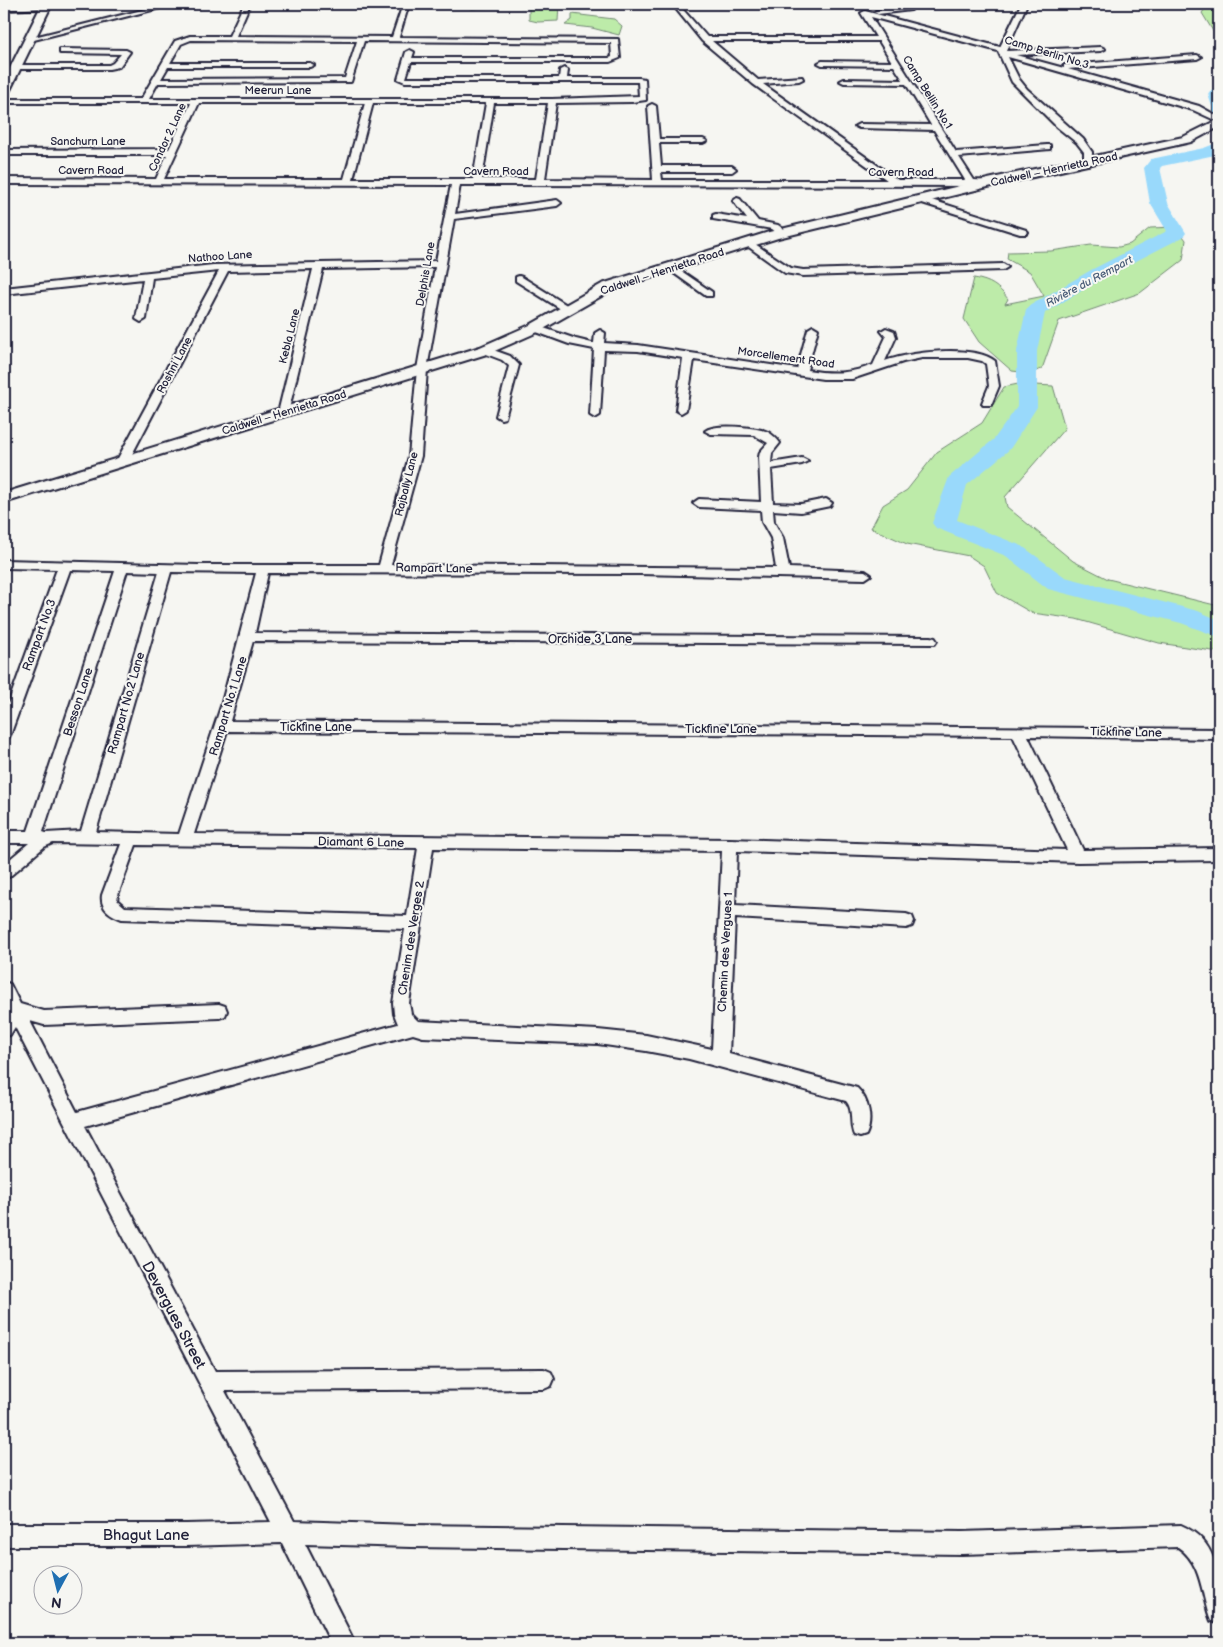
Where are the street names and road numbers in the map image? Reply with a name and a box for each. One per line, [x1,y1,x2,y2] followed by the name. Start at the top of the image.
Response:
[1003,33,1091,72] street label: Camp Berlin No.3
[900,53,955,131] street label: Camp Bellin No.1
[245,84,312,97] street label: Meerun Lane
[146,100,189,174] street label: Condor 2 Lane
[50,135,126,148] street label: Sanchurn Lane
[989,150,1119,189] street label: Caldwell – Henrietta Road
[58,164,124,177] street label: Cavern Road
[463,165,529,178] street label: Cavern Road
[868,166,934,179] street label: Cavern Road
[413,240,438,307] street label: Delphis Lane
[599,245,726,298] street label: Caldwell – Henrietta Road
[187,248,253,265] street label: Nathoo Lane
[276,307,303,365] street label: Kebla Lane
[154,334,195,396] street label: Roshni Lane
[737,344,835,371] street label: Morcellement Road
[220,387,348,438] street label: Caldwell – Henrietta Road
[392,450,421,518] street label: Rajbally Lane
[395,560,473,577] street label: Rampart Lane
[20,597,59,673] street label: Rampart No.3
[548,632,632,647] street label: Orchide 3 Lane
[105,650,148,756] street label: Rampart No.2 Lane
[206,655,251,758] street label: Rampart No.1 Lane
[60,666,97,738] street label: Besson Lane
[280,720,352,735] street label: Tickfine Lane
[685,722,757,737] street label: Tickfine Lane
[1090,724,1162,741] street label: Tickfine Lane
[318,834,404,851] street label: Diamant 6 Lane
[395,880,428,996] street label: Chenim des Verges 2
[715,892,736,1012] street label: Chemin des Vergues 1
[137,1258,210,1373] street label: Devergues Street
[103,1526,189,1545] street label: Bhagut Lane

